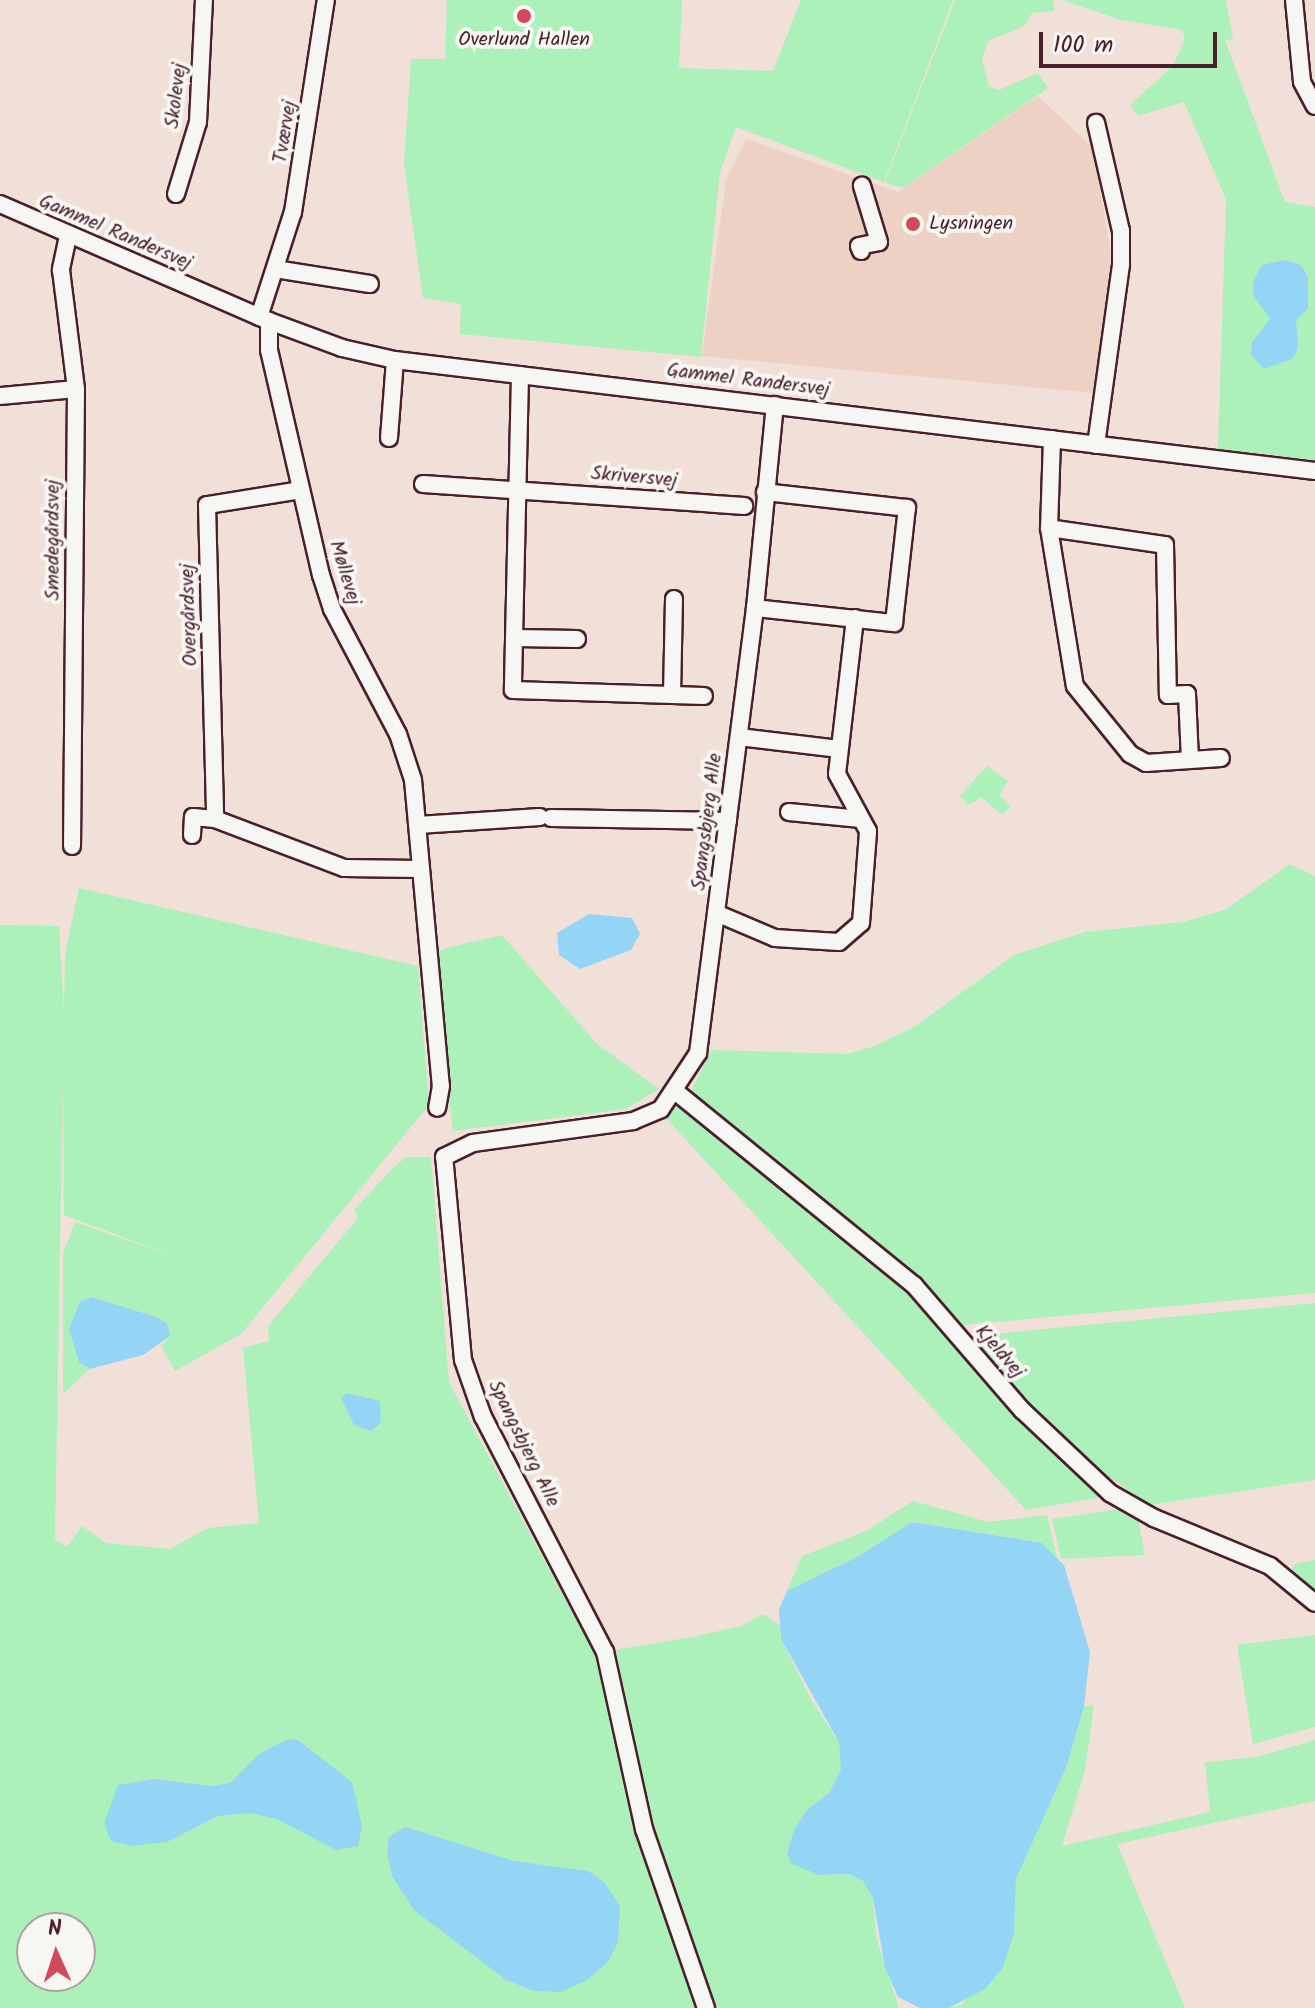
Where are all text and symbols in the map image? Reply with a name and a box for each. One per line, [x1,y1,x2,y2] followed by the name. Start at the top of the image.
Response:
[515,7,533,25] marker: Overlund Hallen
[1043,16,1221,66] scale bar
[1053,26,1113,65] text: 100 m
[458,28,590,52] place label: Overlund Hallen
[161,62,193,130] street label: Skolevej
[269,99,303,165] street label: Tværvej
[35,190,195,276] street label: Gammel Randersvej
[929,212,1013,236] place label: Lysningen
[904,215,922,233] marker: Lysningen
[665,359,831,403] street label: Gammel Randersvej
[590,462,678,494] street label: Skriversvej
[42,479,66,601] street label: Smedegårdsvej
[323,538,365,608] street label: Møllevej
[176,563,204,667] street label: Overgårdsvej
[688,752,728,892] street label: Spangsbjerg Alle
[969,1320,1029,1384] street label: Kjeldvej
[482,1377,564,1511] street label: Spangsbjerg Alle
[16,1912,96,1992] north arrow
[47,1912,63,1947] text: N

